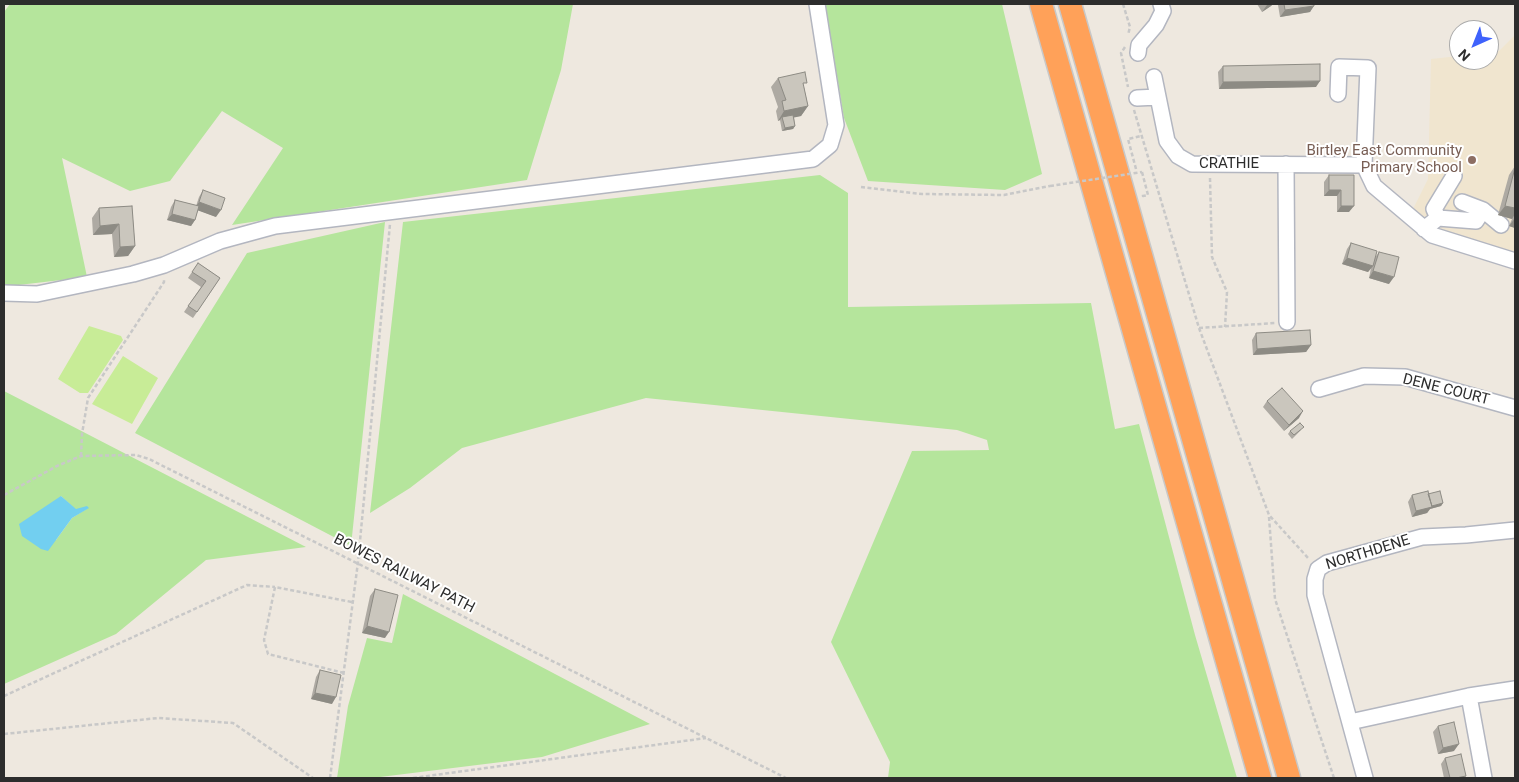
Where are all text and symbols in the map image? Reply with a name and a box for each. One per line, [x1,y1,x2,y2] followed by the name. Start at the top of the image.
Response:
[1449,20,1499,70] north arrow
[1455,46,1473,64] text: N
[1306,142,1462,177] place label: Birtley East Community Primary School
[1466,154,1478,166] marker: Birtley East Community Primary School
[1199,155,1259,173] street label: CRATHIE
[1401,371,1491,409] street label: DENE COURT
[330,531,478,617] street label: BOWES RAILWAY PATH
[1324,532,1412,574] street label: NORTHDENE

